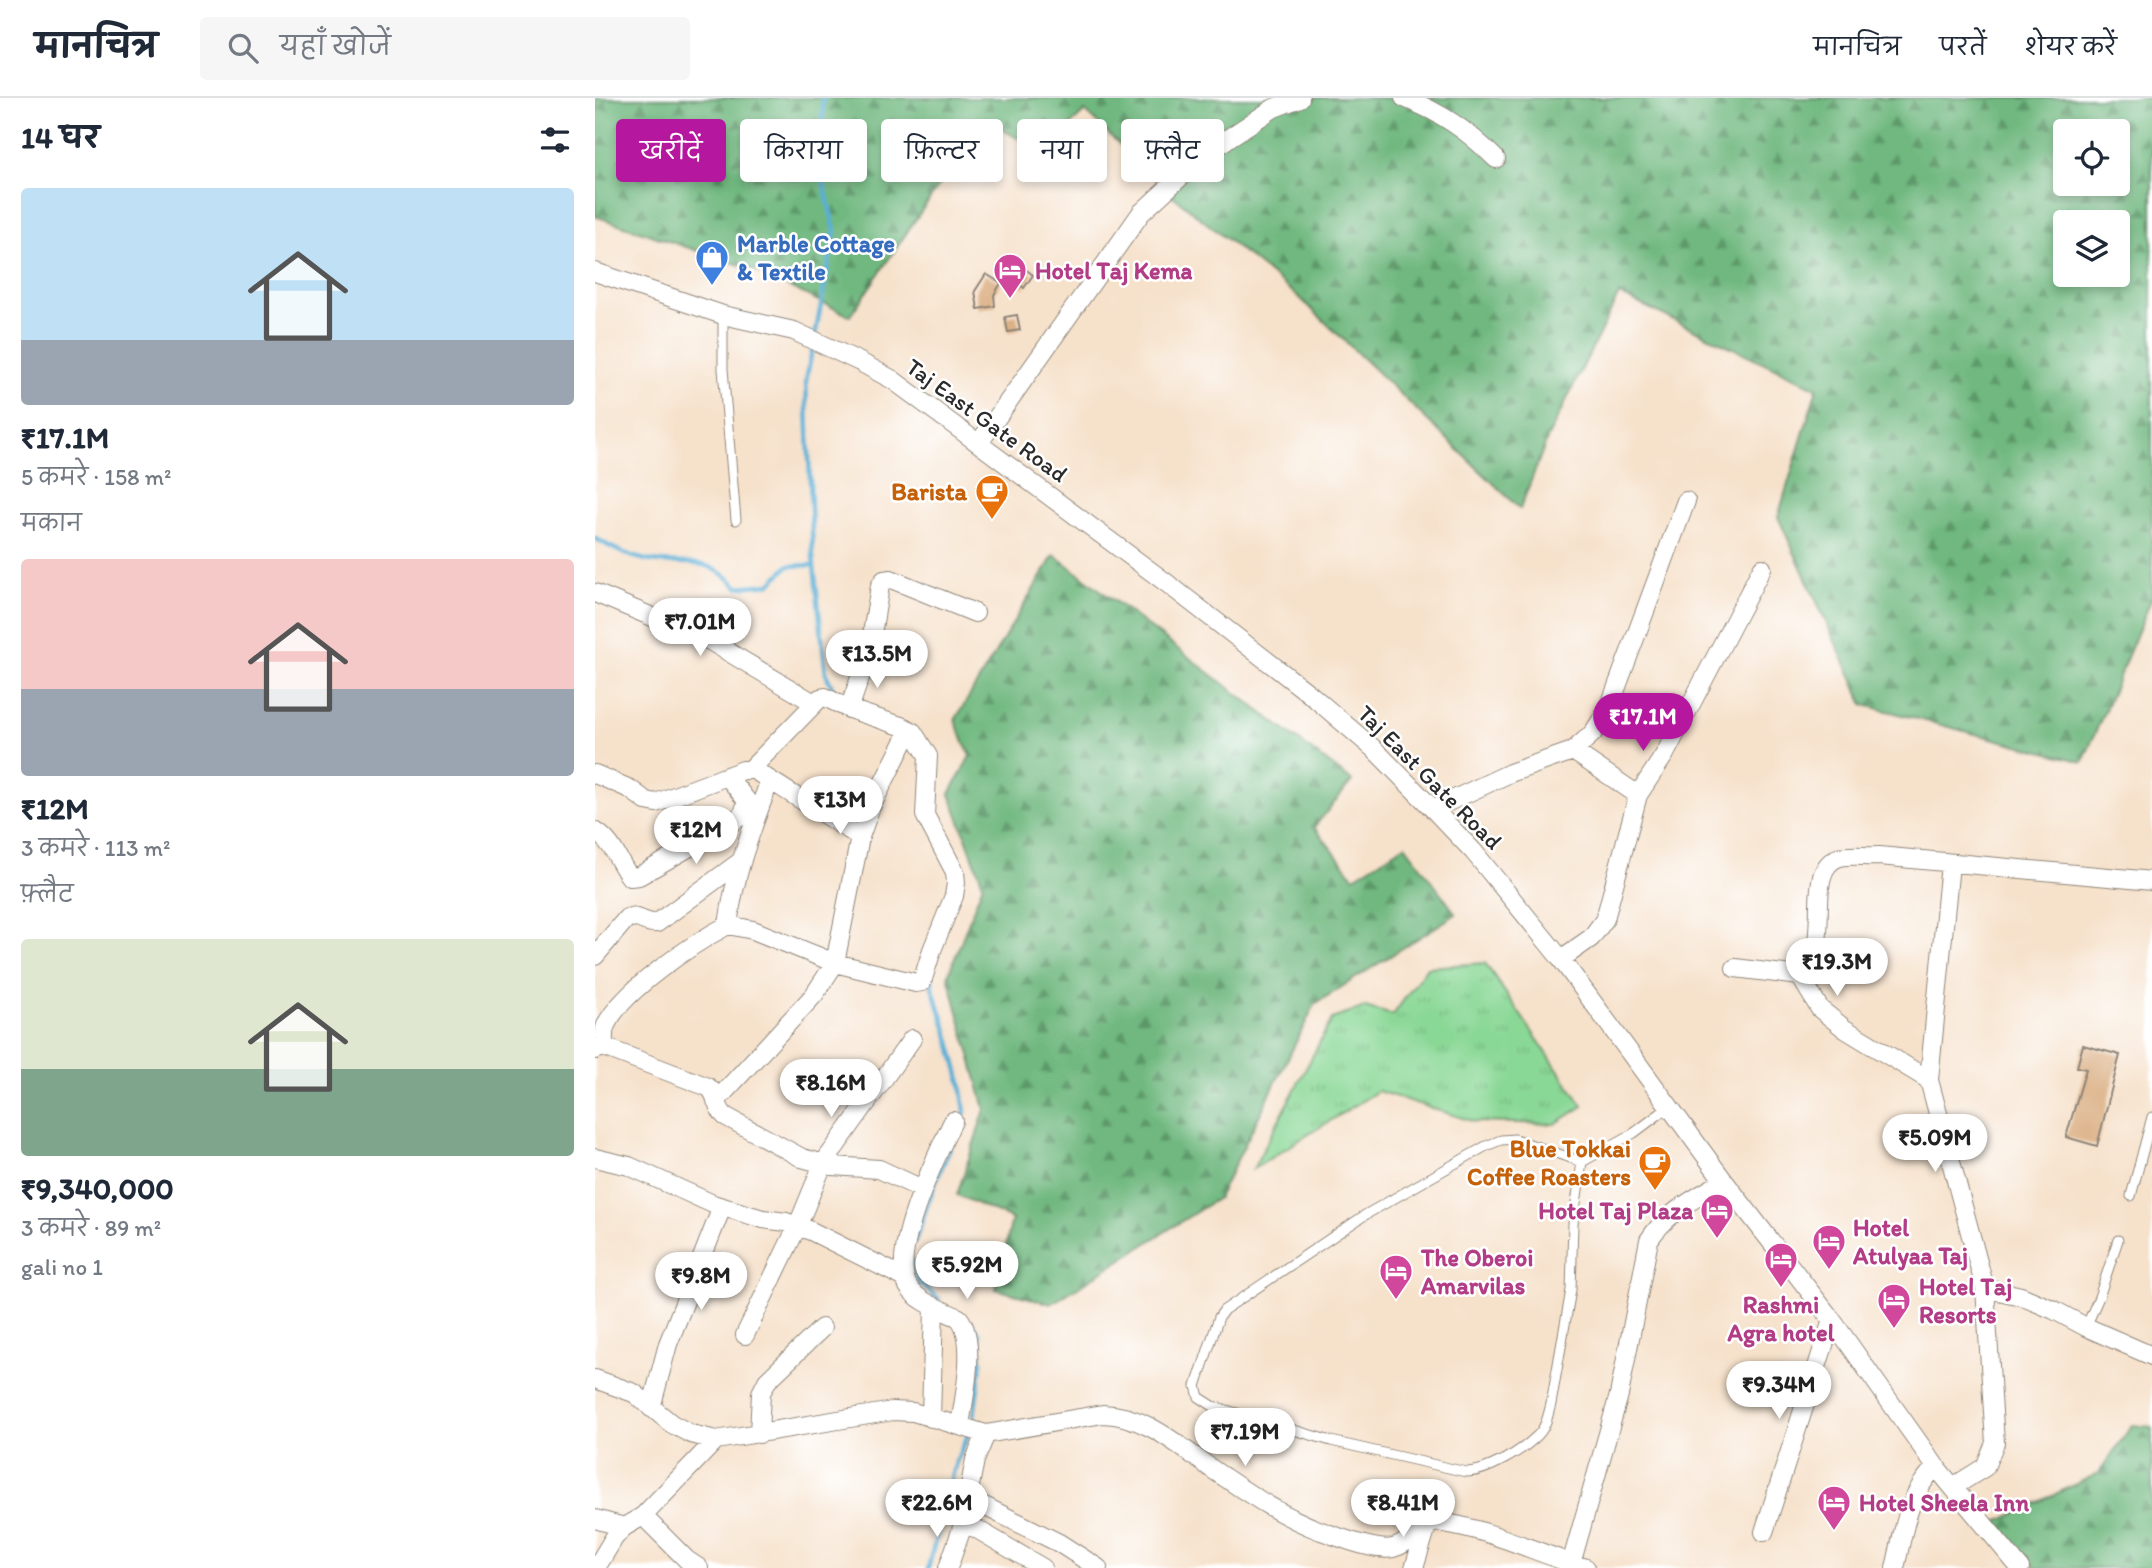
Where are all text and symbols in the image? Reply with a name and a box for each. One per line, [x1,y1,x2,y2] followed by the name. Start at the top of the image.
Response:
[200,17,690,80] search box
[35,26,158,65] text: मानचित्र
[224,29,262,67] icon: search
[280,30,391,62] text: यहाँ खोजें
[1813,32,1901,61] text: मानचित्र
[1939,32,1986,61] text: परतें
[2024,32,2117,61] text: शेयर करें
[21,119,100,156] text: 14 घर
[616,119,726,182] chip: खरीदें
[740,119,867,182] chip: किराया
[881,119,1003,182] chip: फ़िल्टर
[1017,119,1107,182] chip: नया
[1121,119,1224,182] chip: फ़्लैट
[2053,119,2130,287] map controls
[2053,119,2130,196] button: locate
[536,121,574,159] icon: filters
[2053,210,2130,287] button: layers
[737,229,895,286] place label: Marble Cottage & Textile
[235,233,361,359] icon: home
[693,238,731,287] shop icon: Marble Cottage & Textile
[991,251,1029,300] hotel icon: Hotel Taj Kema
[1035,256,1193,286] place label: Hotel Taj Kema
[901,352,1073,488] street label: Taj East Gate Road
[21,419,109,456] text: ₹17.1M
[21,463,171,491] text: 5 कमरे · 158 m²
[973,472,1011,521] cafe icon: Barista
[891,477,968,506] place label: Barista
[21,509,82,537] text: मकान
[643,598,757,658] pin: ₹7.01M
[235,604,361,730] icon: home
[664,607,736,635] text: ₹7.01M
[820,630,934,690] pin: ₹13.5M
[842,639,912,667] text: ₹13.5M
[1586,694,1700,753] pin: ₹17.1M
[1352,699,1508,855] street label: Taj East Gate Road
[1609,702,1677,730] text: ₹17.1M
[799,776,881,836] pin: ₹13M
[814,785,866,813] text: ₹13M
[21,790,89,827] text: ₹12M
[655,806,737,866] pin: ₹12M
[670,815,722,843] text: ₹12M
[21,834,170,862] text: 3 कमरे · 113 m²
[21,880,73,908] text: फ़्लैट
[1780,939,1894,998] pin: ₹19.3M
[1802,947,1872,975] text: ₹19.3M
[235,984,361,1110] icon: home
[774,1060,888,1119] pin: ₹8.16M
[796,1068,866,1096] text: ₹8.16M
[1878,1114,1992,1174] pin: ₹5.09M
[1898,1123,1972,1151] text: ₹5.09M
[1467,1134,1631,1191] place label: Blue Tokkai Coffee Roasters
[1636,1143,1674,1192] cafe icon: Blue Tokkai Coffee Roasters
[21,1170,174,1207] text: ₹9,340,000
[1698,1191,1736,1240] hotel icon: Hotel Taj Plaza
[1538,1196,1693,1226] place label: Hotel Taj Plaza
[1852,1213,1968,1271] place label: Hotel Atulyaa Taj
[21,1214,161,1242] text: 3 कमरे · 89 m²
[1810,1222,1848,1271] hotel icon: Hotel Atulyaa Taj
[1762,1240,1800,1289] hotel icon: Rashmi Agra hotel
[910,1242,1024,1301] pin: ₹5.92M
[1420,1243,1533,1300] place label: The Oberoi Amarvilas
[931,1250,1003,1278] text: ₹5.92M
[652,1252,750,1312] pin: ₹9.8M
[1377,1252,1415,1301] hotel icon: The Oberoi Amarvilas
[21,1253,103,1281] text: gali no 1
[671,1261,731,1289] text: ₹9.8M
[1919,1272,2012,1329] place label: Hotel Taj Resorts
[1875,1281,1913,1330] hotel icon: Hotel Taj Resorts
[1727,1290,1835,1348] place label: Rashmi Agra hotel
[1722,1362,1836,1421] pin: ₹9.34M
[1742,1370,1816,1398] text: ₹9.34M
[1188,1408,1302,1468] pin: ₹7.19M
[1210,1417,1280,1445] text: ₹7.19M
[880,1480,994,1539] pin: ₹22.6M
[1346,1480,1460,1539] pin: ₹8.41M
[1815,1483,1853,1532] hotel icon: Hotel Sheela Inn
[901,1488,973,1516] text: ₹22.6M
[1367,1488,1439,1516] text: ₹8.41M
[1859,1488,2029,1517] place label: Hotel Sheela Inn

